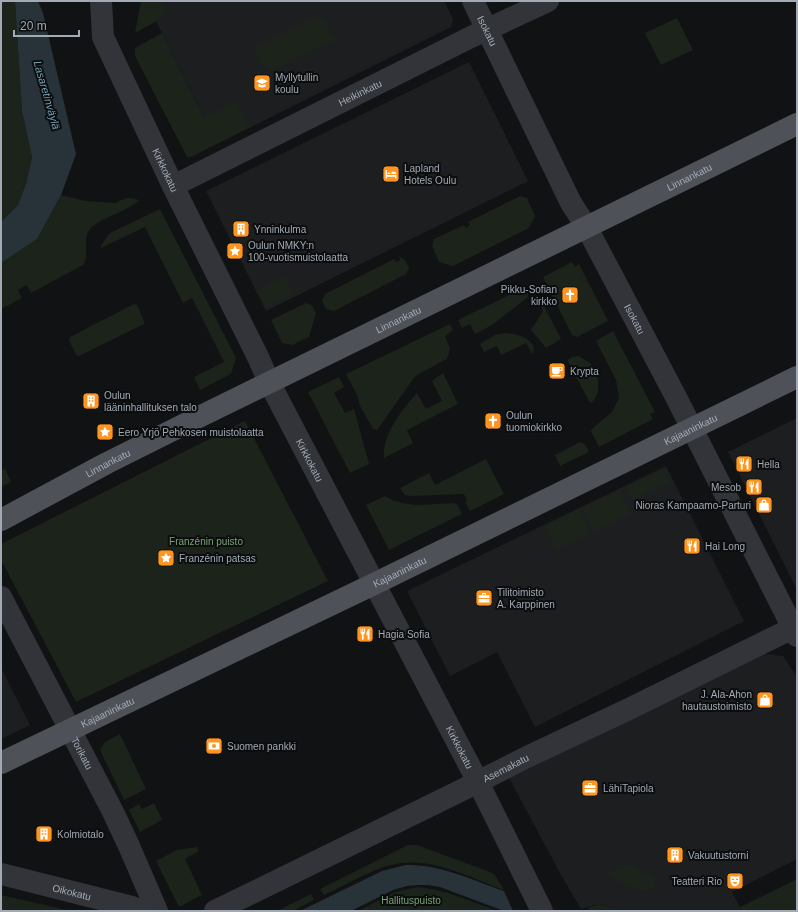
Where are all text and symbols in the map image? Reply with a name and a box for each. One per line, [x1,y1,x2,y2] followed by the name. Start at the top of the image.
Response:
[14,12,79,38] scale bar
[475,14,499,48] street label: Isokatu
[20,19,47,33] text: 20 m
[31,59,63,131] water label: Lasaretinväylä
[275,72,318,95] place label: Myllytullin koulu
[252,73,272,93] school or university icon: Myllytullin koulu
[337,77,383,108] street label: Heikinkatu
[151,147,180,194] street label: Kirkkokatu
[665,161,714,193] street label: Linnankatu
[404,163,456,186] place label: Lapland Hotels Oulu
[381,164,401,184] hotel icon: Lapland Hotels Oulu
[231,219,251,239] building icon: Ynninkulma
[254,224,307,235] place label: Ynninkulma
[248,240,348,263] place label: Oulun NMKY:n 100-vuotismuistolaatta
[225,241,245,261] place icon: Oulun NMKY:n 100-vuotismuistolaatta
[501,284,557,307] place label: Pikku-Sofian kirkko
[560,285,580,305] church icon: Pikku-Sofian kirkko
[623,302,647,336] street label: Isokatu
[374,304,423,335] street label: Linnankatu
[547,361,567,381] cafe icon: Krypta
[570,366,599,377] place label: Krypta
[104,390,197,413] place label: Oulun lääninhallituksen talo
[81,391,101,411] building icon: Oulun lääninhallituksen talo
[506,410,563,433] place label: Oulun tuomiokirkko
[483,411,503,431] church icon: Oulun tuomiokirkko
[662,412,719,447] street label: Kajaaninkatu
[95,422,115,442] place icon: Eero Yrjö Pehkosen muistolaatta
[118,427,264,438] place label: Eero Yrjö Pehkosen muistolaatta
[294,437,325,483] street label: Kirkkokatu
[83,447,132,479] street label: Linnankatu
[734,454,754,474] restaurant icon: Hella
[757,459,780,470] place label: Hella
[744,477,764,497] restaurant icon: Mesob
[711,482,741,493] place label: Mesob
[754,495,774,515] shop icon: Nioras Kampaamo-Parturi
[635,500,751,511] place label: Nioras Kampaamo-Parturi
[169,536,243,547] park label: Franzénin puisto
[682,536,702,556] restaurant icon: Hai Long
[705,541,745,552] place label: Hai Long
[156,548,176,568] place icon: Franzénin patsas
[179,553,256,564] place label: Franzénin patsas
[371,554,428,589] street label: Kajaaninkatu
[497,587,555,610] place label: Tilitoimisto A. Karppinen
[474,588,494,608] office icon: Tilitoimisto A. Karppinen
[355,624,375,644] restaurant icon: Hagia Sofia
[378,629,430,640] place label: Hagia Sofia
[682,689,752,712] place label: J. Ala-Ahon hautaustoimisto
[755,690,775,710] shop icon: J. Ala-Ahon hautaustoimisto
[79,694,136,729] street label: Kajaaninkatu
[444,724,476,770] street label: Kirkkokatu
[69,735,95,771] street label: Torikatu
[204,736,224,756] bank icon: Suomen pankki
[227,741,296,752] place label: Suomen pankki
[481,752,530,784] street label: Asemakatu
[580,778,600,798] office icon: LähiTapiola
[603,783,654,794] place label: LähiTapiola
[34,824,54,844] building icon: Kolmiotalo
[57,829,104,840] place label: Kolmiotalo
[665,845,685,865] building icon: Vakuutustorni
[688,850,748,861] place label: Vakuutustorni
[725,871,745,891] theatre icon: Teatteri Rio
[671,876,722,887] place label: Teatteri Rio
[51,882,92,902] street label: Oikokatu
[381,895,441,906] park label: Hallituspuisto

